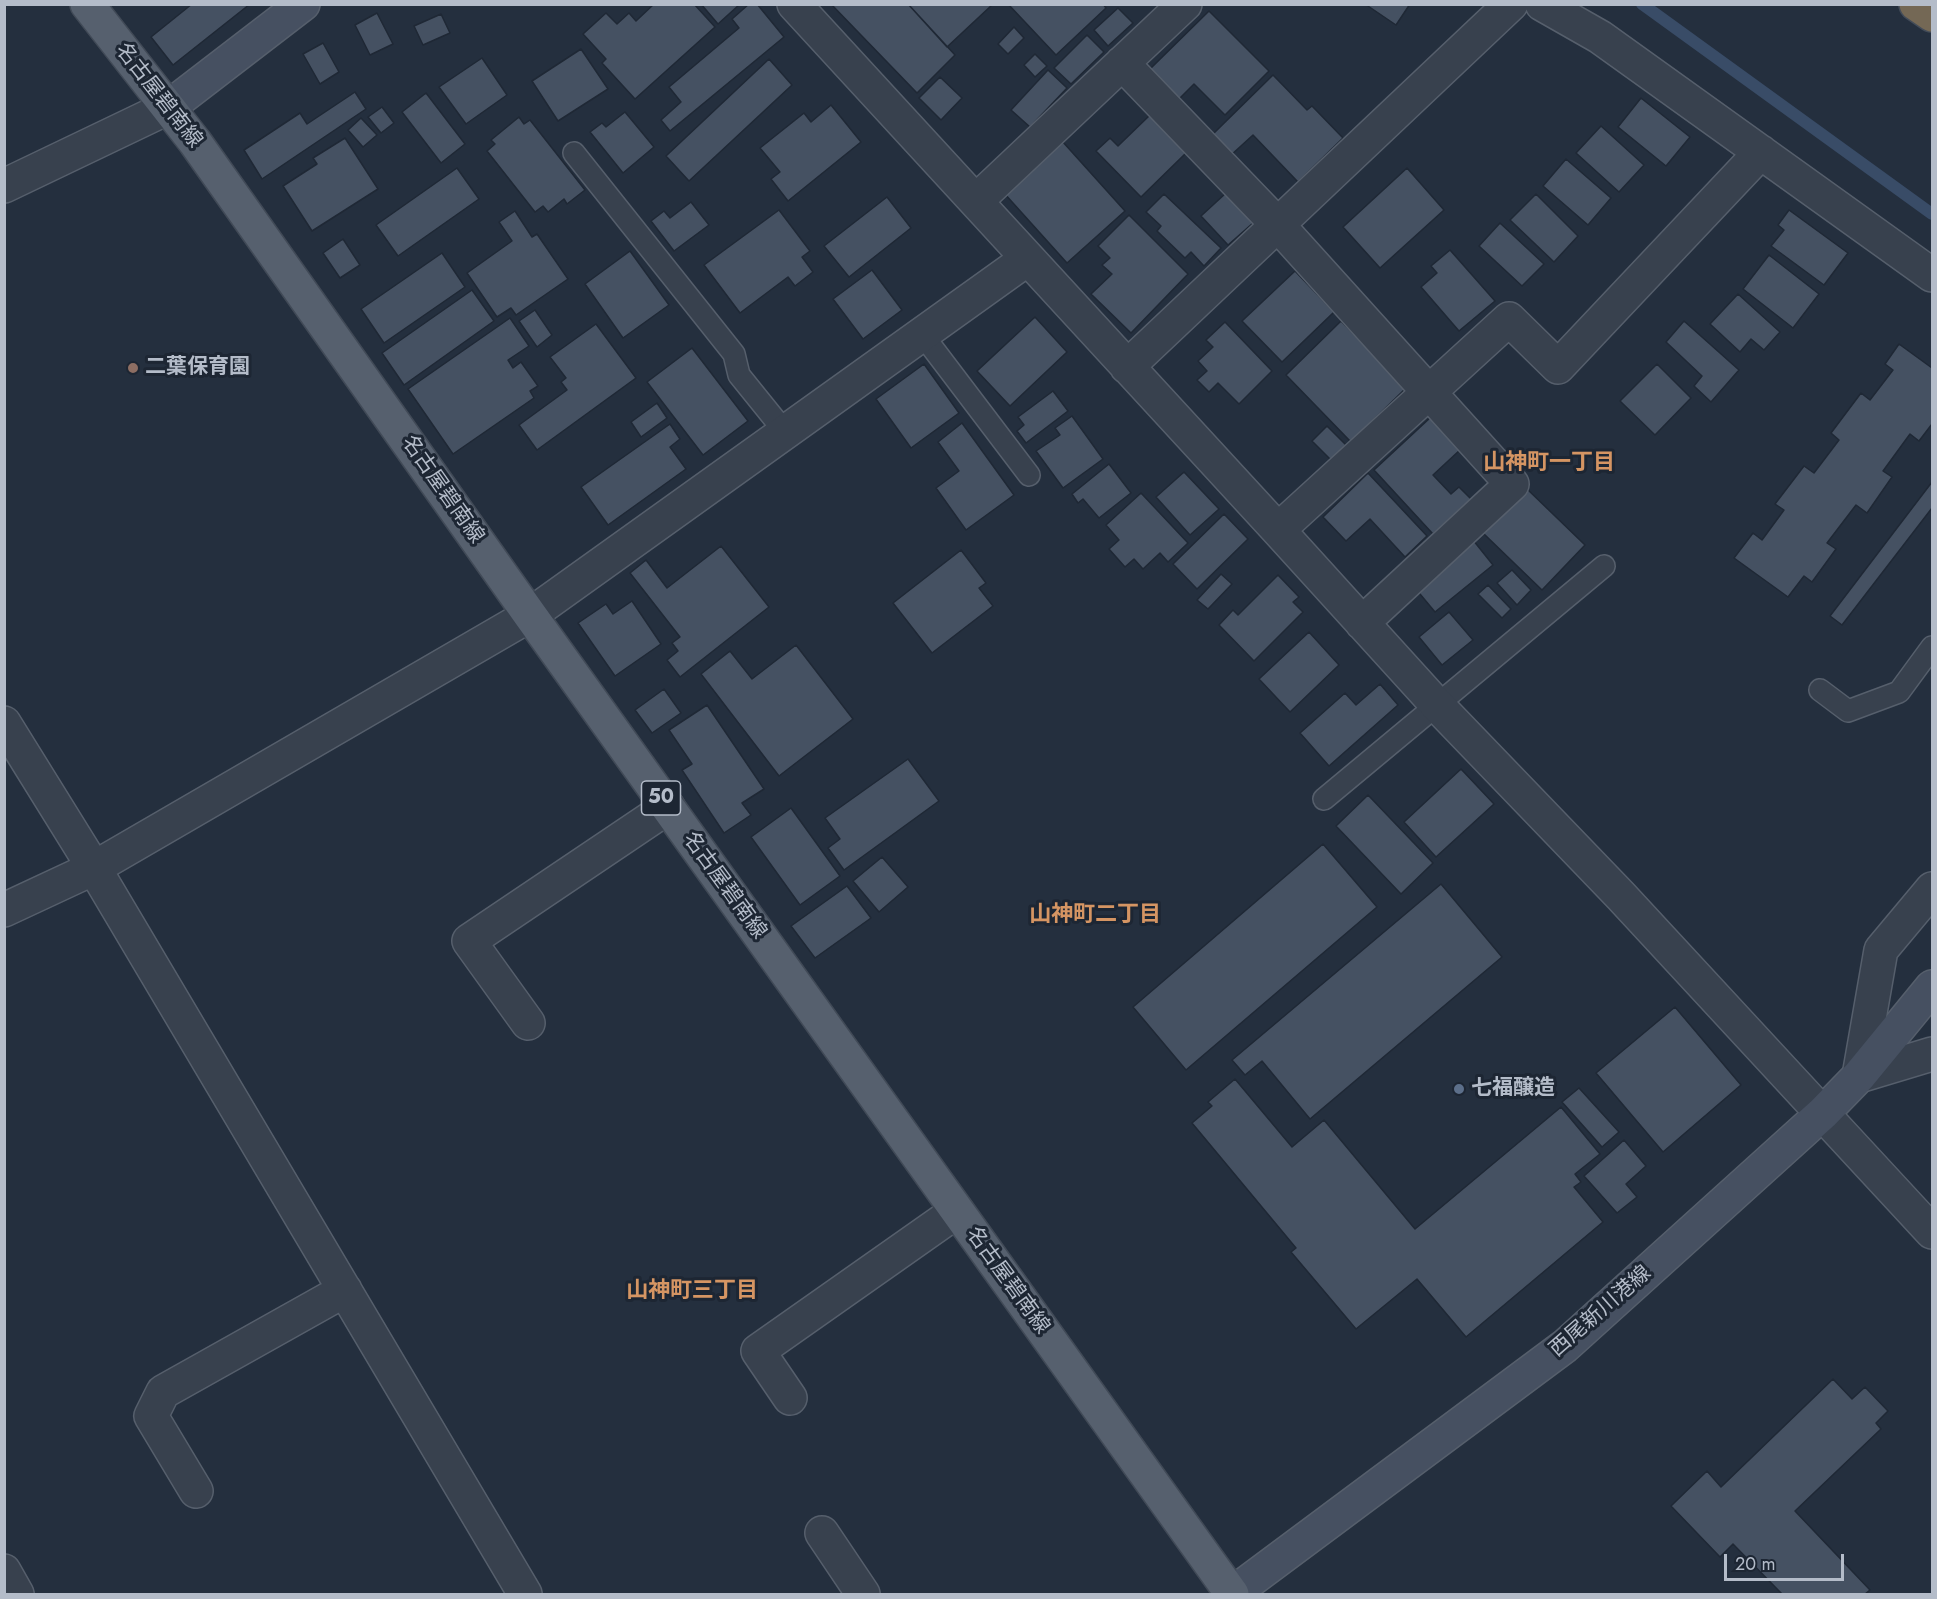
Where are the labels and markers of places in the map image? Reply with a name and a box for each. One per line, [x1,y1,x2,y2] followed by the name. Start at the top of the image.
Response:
[145,355,250,381] place label: 二葉保育園
[126,361,140,375] marker: 二葉保育園
[1471,1076,1555,1102] place label: 七福醸造
[1452,1082,1466,1096] marker: 七福醸造

